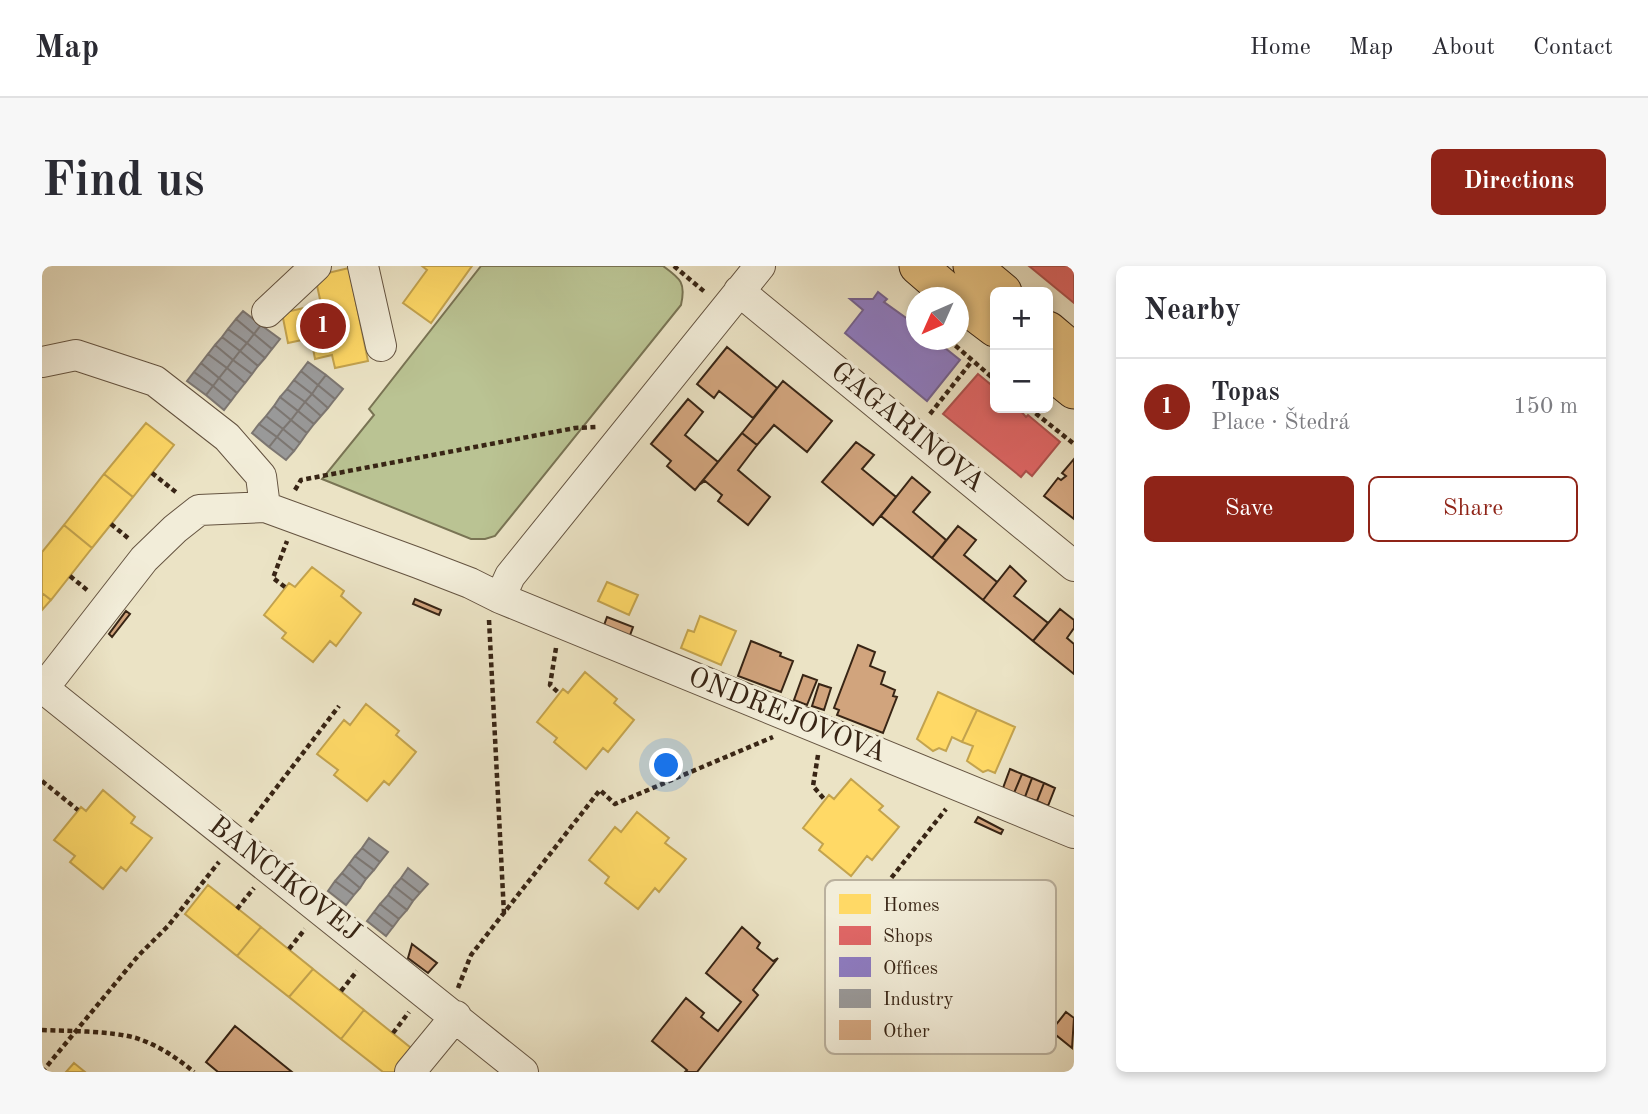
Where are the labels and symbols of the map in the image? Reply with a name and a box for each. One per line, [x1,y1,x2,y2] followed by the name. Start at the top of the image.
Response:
[906,287,969,350] north arrow
[300,300,346,352] pin: 1
[825,358,989,498] street label: GAGARINOVA
[684,663,890,769] street label: ONDREJOVOVA
[649,748,683,782] your location
[203,808,368,948] street label: BANCÍKOVEJ
[825,880,1056,1054] legend
[883,897,939,916] text: Homes
[883,928,933,947] text: Shops
[883,960,938,979] text: Offices
[883,991,954,1010] text: Industry
[883,1023,930,1042] text: Other

